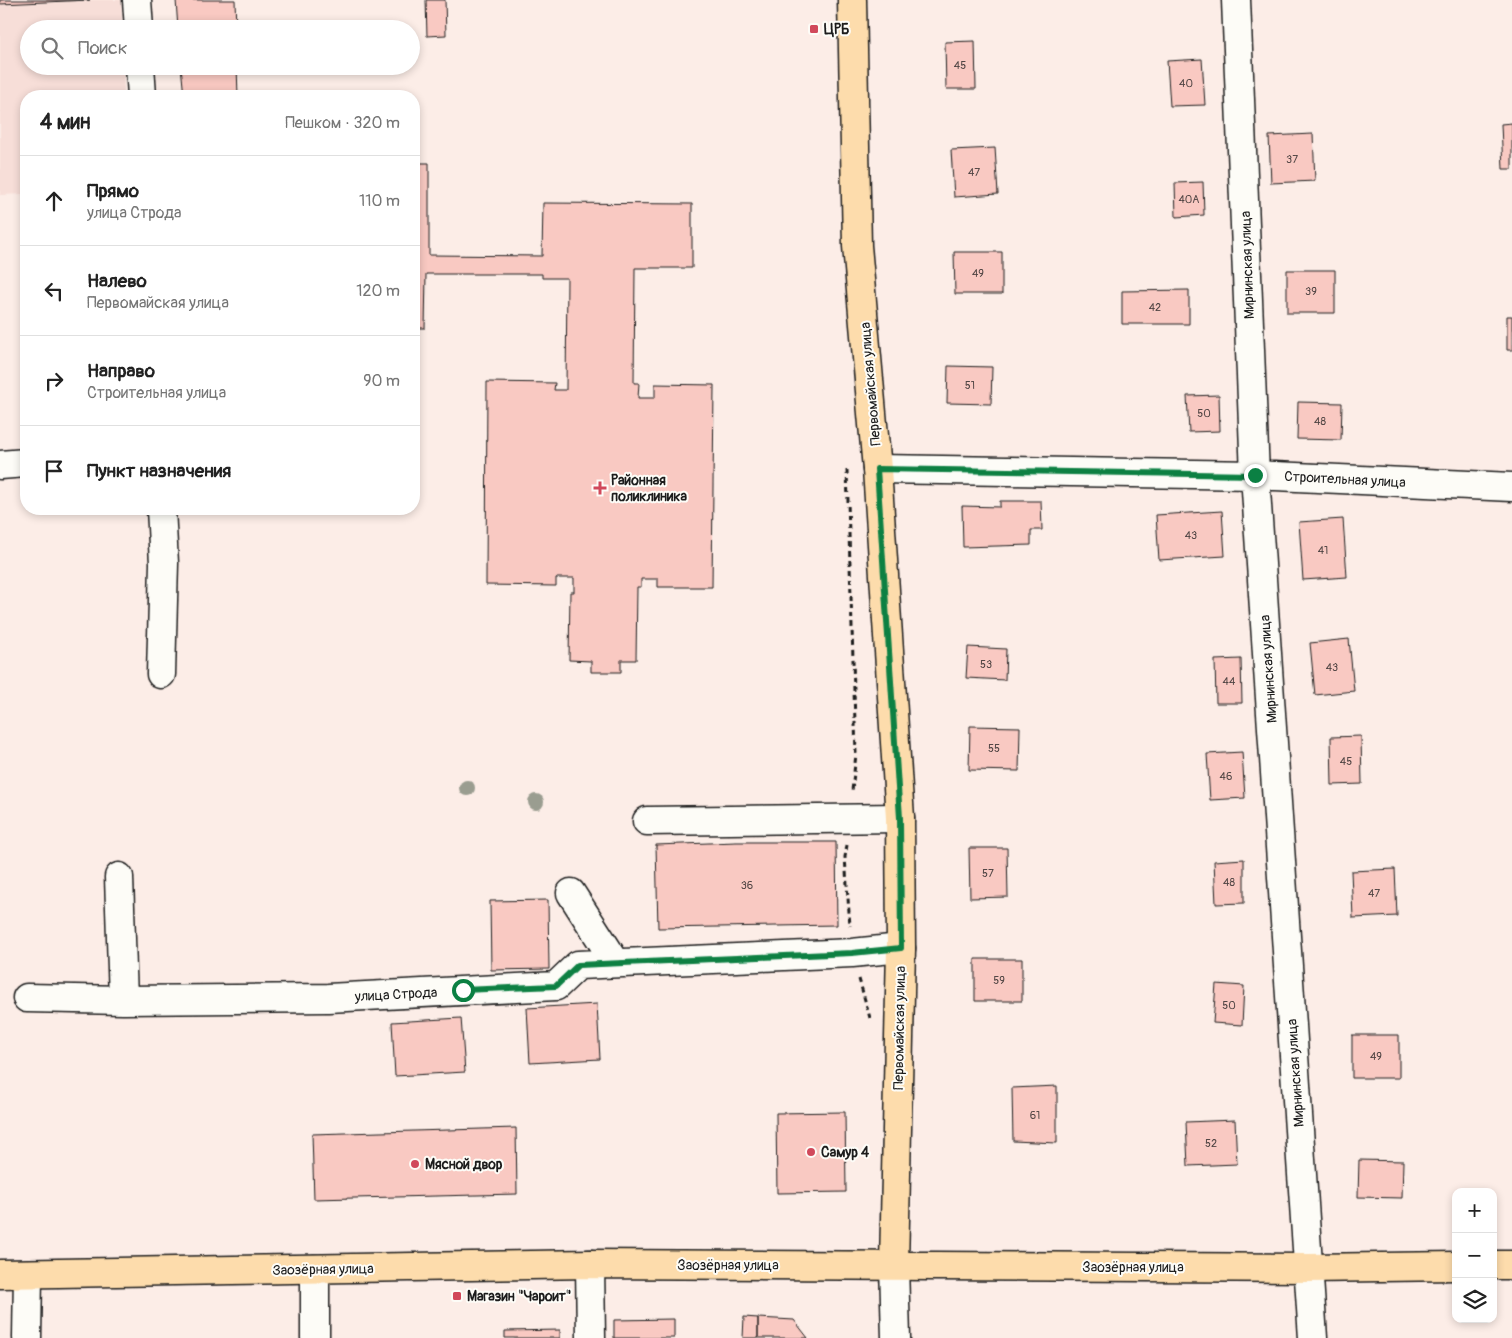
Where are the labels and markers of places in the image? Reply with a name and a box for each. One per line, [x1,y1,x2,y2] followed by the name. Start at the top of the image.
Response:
[824,21,849,38] place label: ЦРБ
[808,23,820,35] marker: ЦРБ
[611,472,687,505] place label: Районная поликлиника
[593,481,607,495] marker: Районная поликлиника
[821,1144,870,1161] place label: Самур 4
[805,1146,817,1158] marker: Самур 4
[425,1156,503,1173] place label: Мясной двор
[409,1158,421,1170] marker: Мясной двор
[467,1288,572,1305] place label: Магазин "Чароит"
[451,1290,463,1302] marker: Магазин "Чароит"

